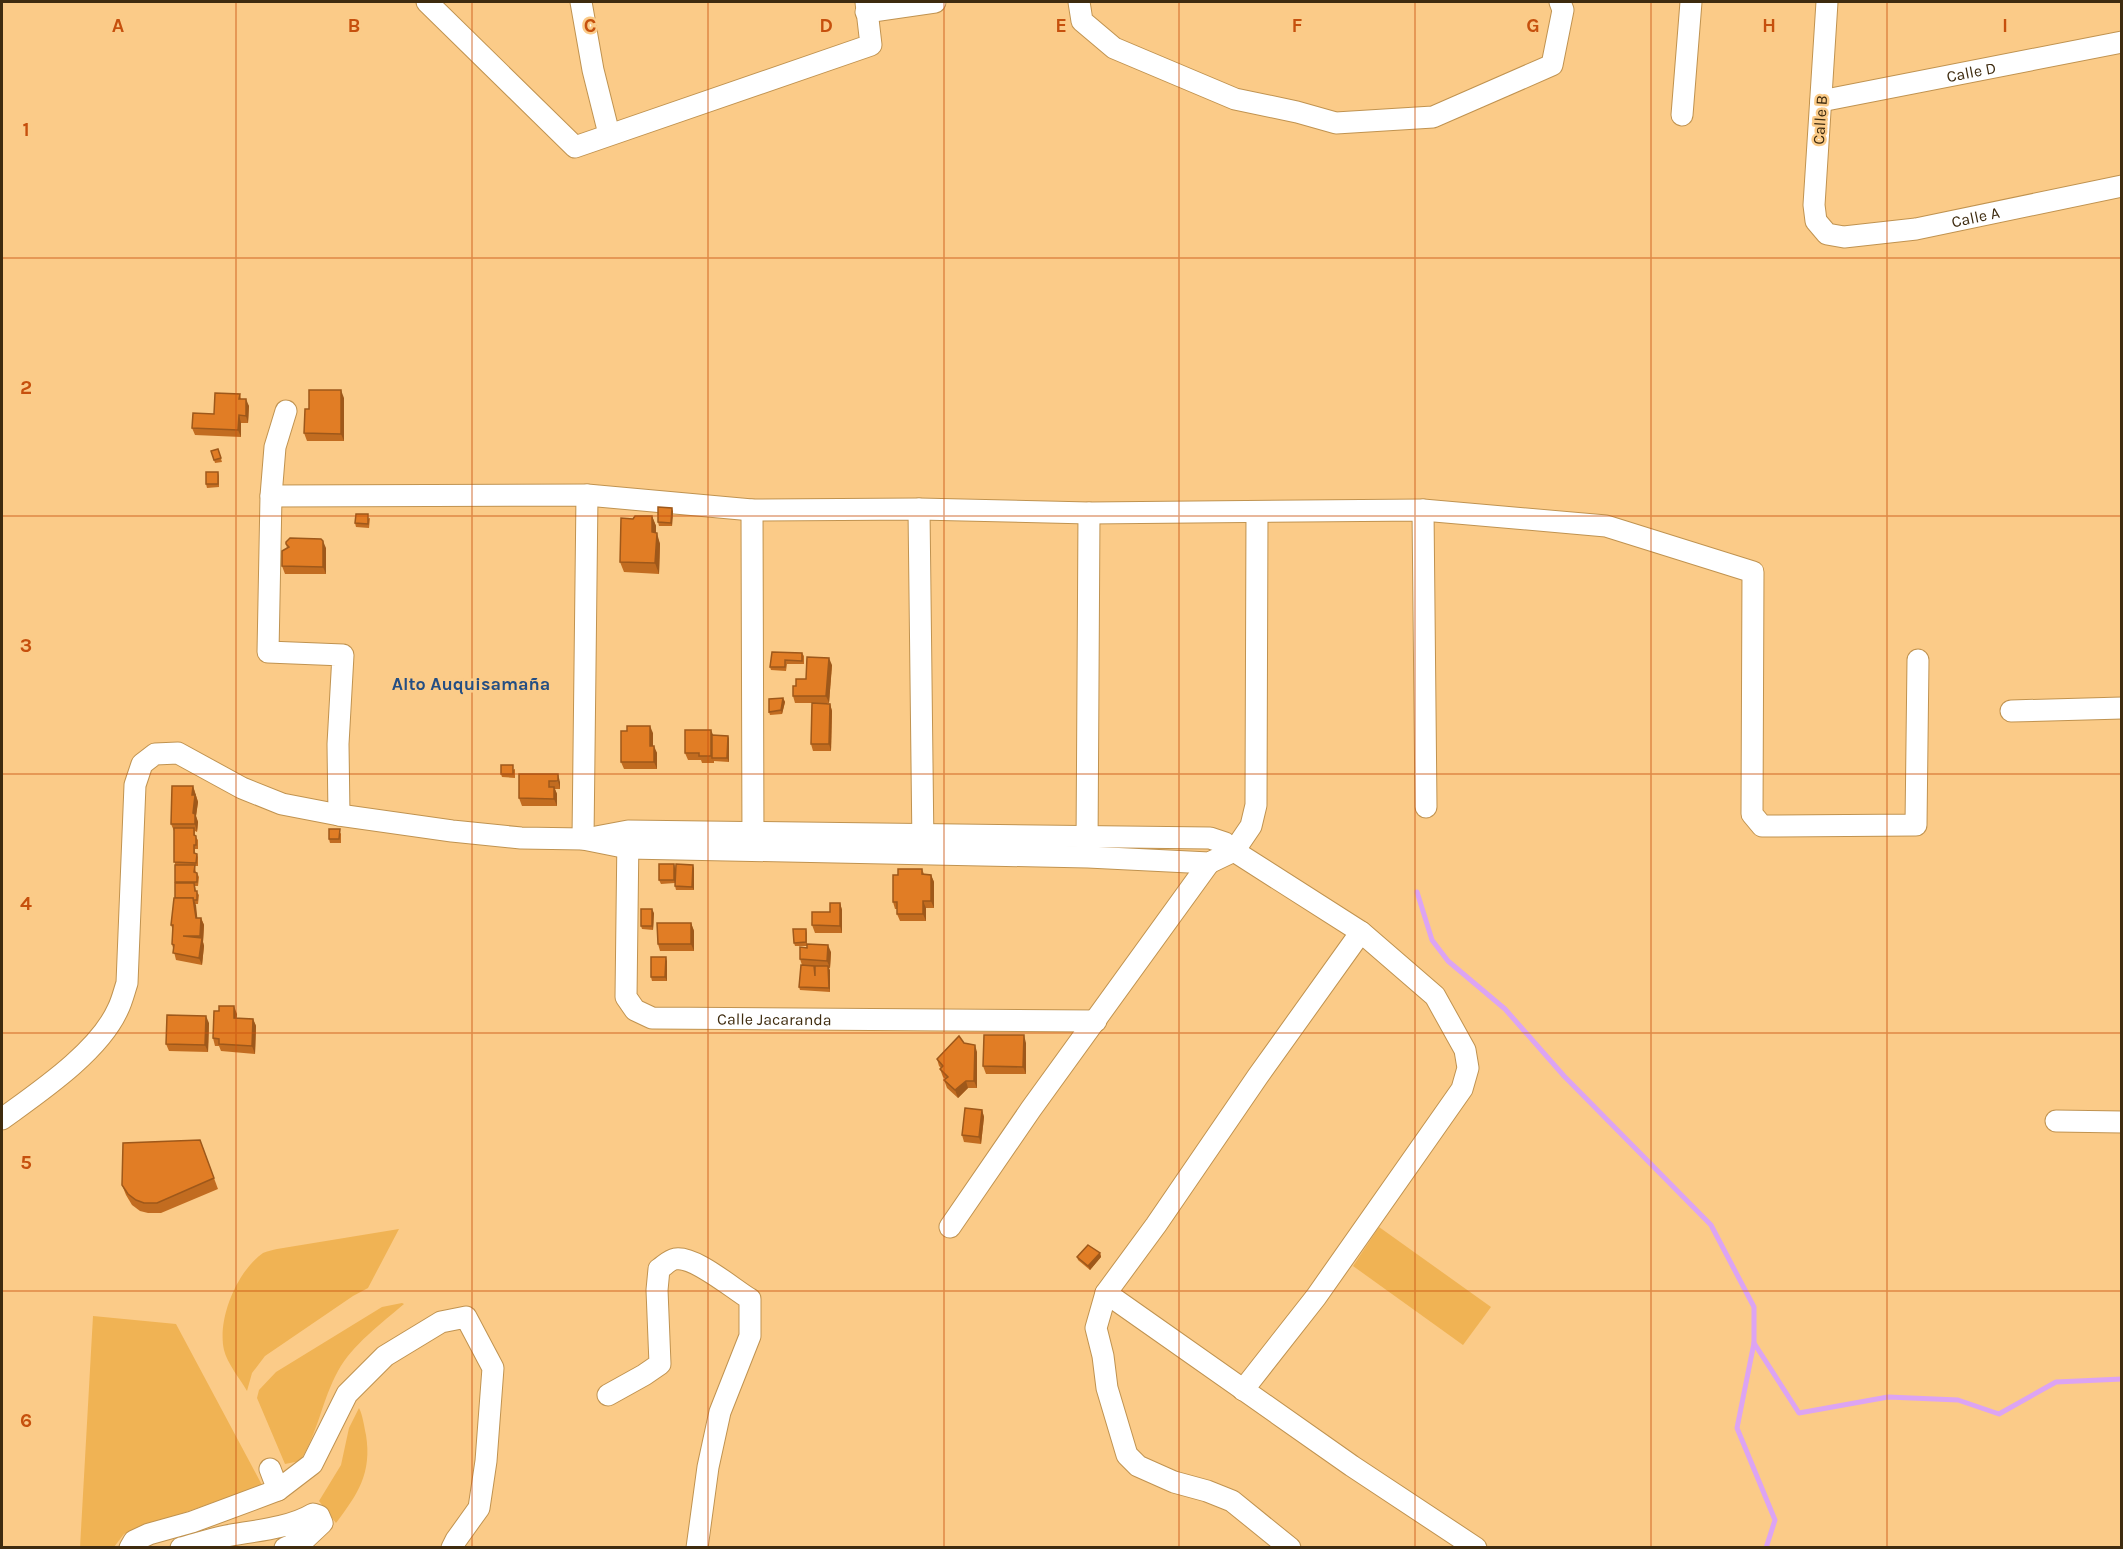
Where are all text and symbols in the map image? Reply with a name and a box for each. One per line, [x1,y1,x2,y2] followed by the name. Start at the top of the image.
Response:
[112,14,125,37] text: A
[348,14,360,37] text: B
[584,14,596,37] text: C
[819,14,833,37] text: D
[1055,14,1067,37] text: E
[1292,14,1303,37] text: F
[1526,14,1540,37] text: G
[1762,14,1776,37] text: H
[2002,14,2008,37] text: I
[1945,57,1998,86] street label: Calle D
[1809,95,1831,145] street label: Calle B
[22,118,30,141] text: 1
[1950,202,2001,231] street label: Calle A
[20,376,32,399] text: 2
[20,634,32,657] text: 3
[392,673,550,695] district label: Alto Auquisamaña
[20,892,32,915] text: 4
[717,1009,832,1029] street label: Calle Jacaranda
[20,1151,32,1174] text: 5
[20,1409,32,1432] text: 6

